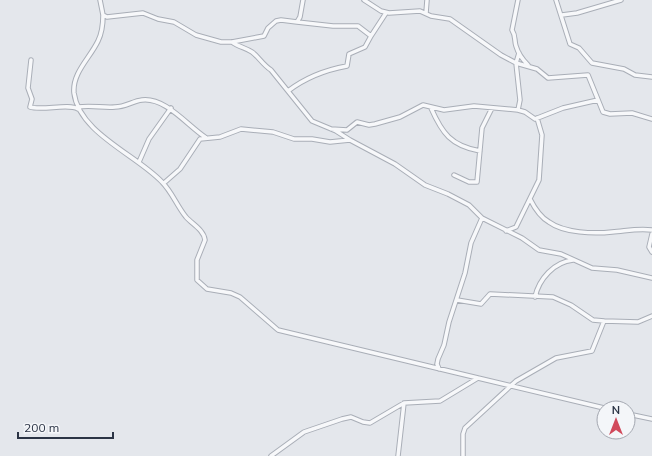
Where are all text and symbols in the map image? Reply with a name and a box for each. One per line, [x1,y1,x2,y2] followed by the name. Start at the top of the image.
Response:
[596,400,636,440] north arrow
[612,403,620,417] text: N
[18,414,113,440] scale bar
[24,420,59,435] text: 200 m

